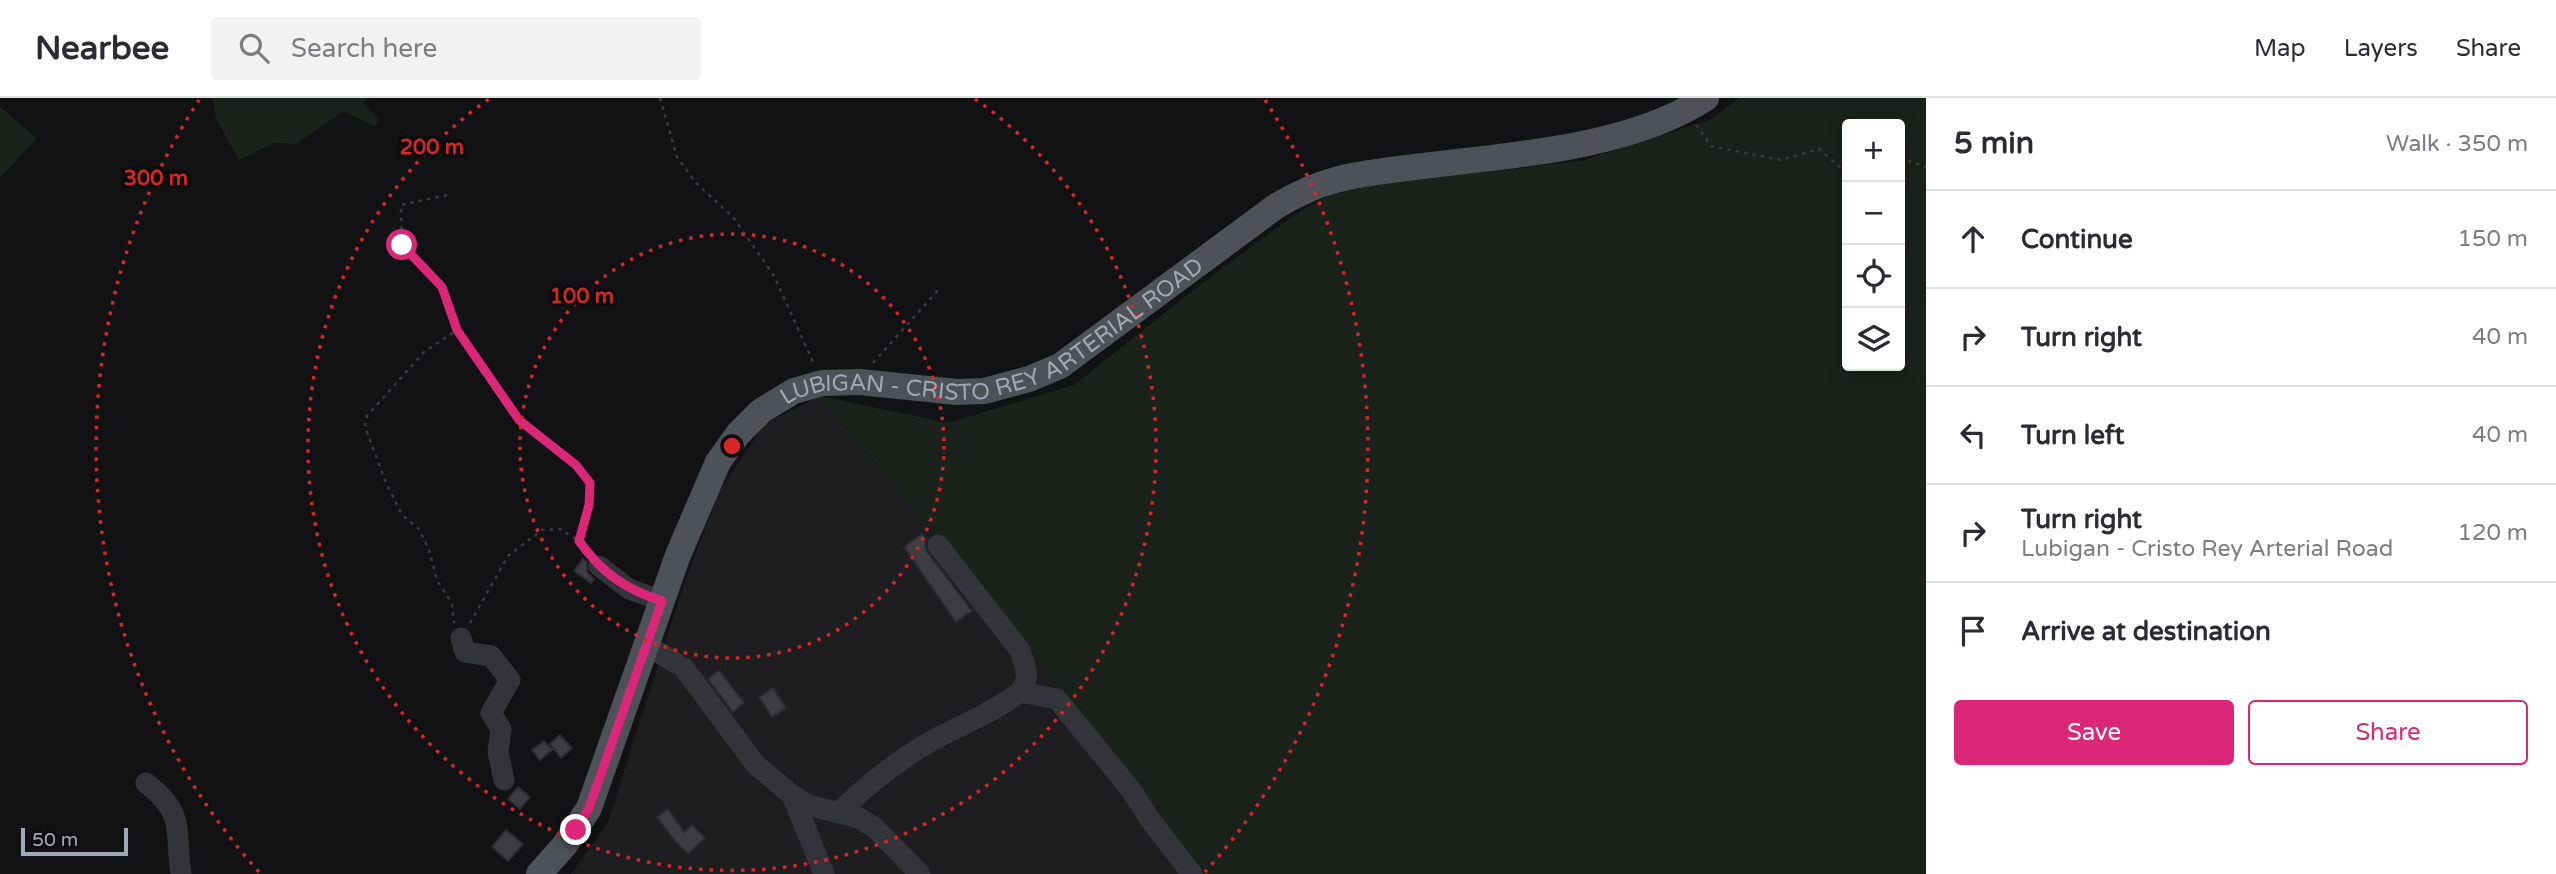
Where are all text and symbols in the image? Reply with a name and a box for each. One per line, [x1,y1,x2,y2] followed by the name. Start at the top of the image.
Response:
[211,17,701,80] search box
[35,29,169,68] text: Nearbee
[235,29,273,67] icon: search
[291,33,437,64] text: Search here
[2254,34,2306,63] text: Map
[2344,34,2418,63] text: Layers
[2456,34,2521,63] text: Share
[1842,119,1905,371] map controls
[1842,119,1905,182] button: +
[1954,125,2034,162] text: 5 min
[2386,130,2528,158] text: Walk · 350 m
[400,135,464,160] text: 200 m
[124,166,188,191] text: 300 m
[1842,182,1905,245] button: −
[1954,220,1992,258] icon: ahead
[2021,224,2133,255] text: Continue
[2458,225,2528,253] text: 150 m
[386,229,417,260] route start
[1842,245,1905,308] button: locate
[775,252,1209,411] street label: LUBIGAN - CRISTO REY ARTERIAL ROAD
[550,284,614,309] text: 100 m
[1842,308,1905,371] button: layers
[1954,318,1992,356] icon: right
[2021,322,2142,353] text: Turn right
[2472,323,2528,351] text: 40 m
[1954,416,1992,454] icon: left
[2021,420,2124,451] text: Turn left
[2472,421,2528,449] text: 40 m
[720,434,744,458] centre of rings
[2021,504,2142,535] text: Turn right
[1954,514,1992,552] icon: right
[2458,519,2528,547] text: 120 m
[2021,535,2393,563] text: Lubigan - Cristo Rey Arterial Road
[1954,612,1992,650] icon: arrive
[2021,616,2271,647] text: Arrive at destination
[1954,700,2234,765] button: Save
[2248,700,2528,765] button: Share
[560,814,591,845] route end
[21,825,128,857] scale bar
[32,829,78,851] text: 50 m

